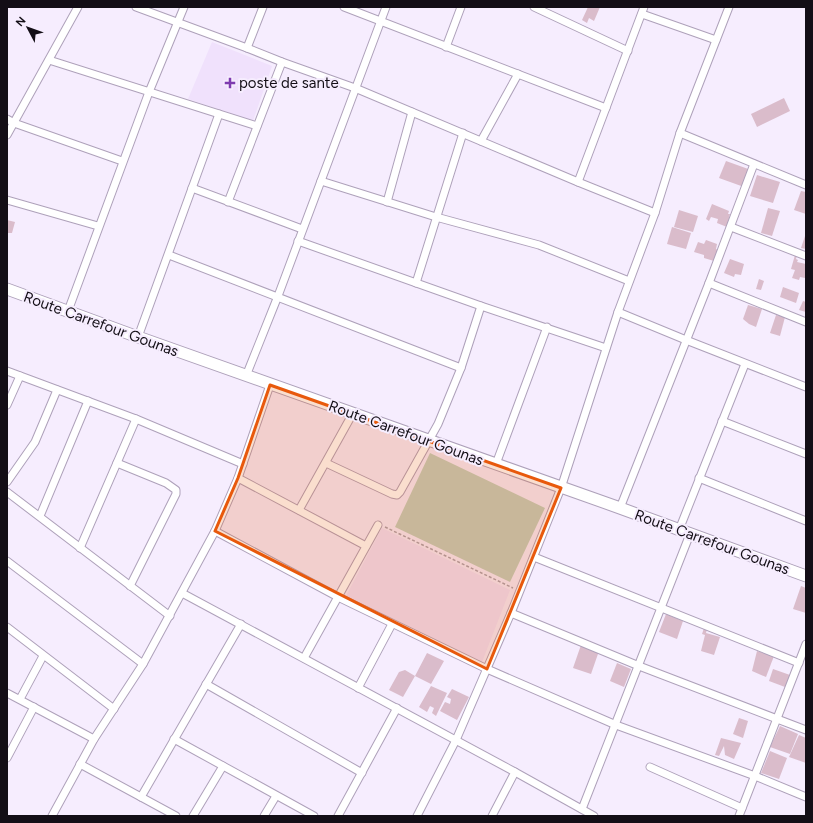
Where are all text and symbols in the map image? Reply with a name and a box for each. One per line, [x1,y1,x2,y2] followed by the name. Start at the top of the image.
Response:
[8,8,48,48] north arrow
[13,14,29,29] text: N
[239,74,339,92] place label: poste de sante
[224,77,236,89] marker: poste de sante
[21,288,181,360] street label: Route Carrefour Gounas
[326,397,486,469] street label: Route Carrefour Gounas
[632,506,792,578] street label: Route Carrefour Gounas

